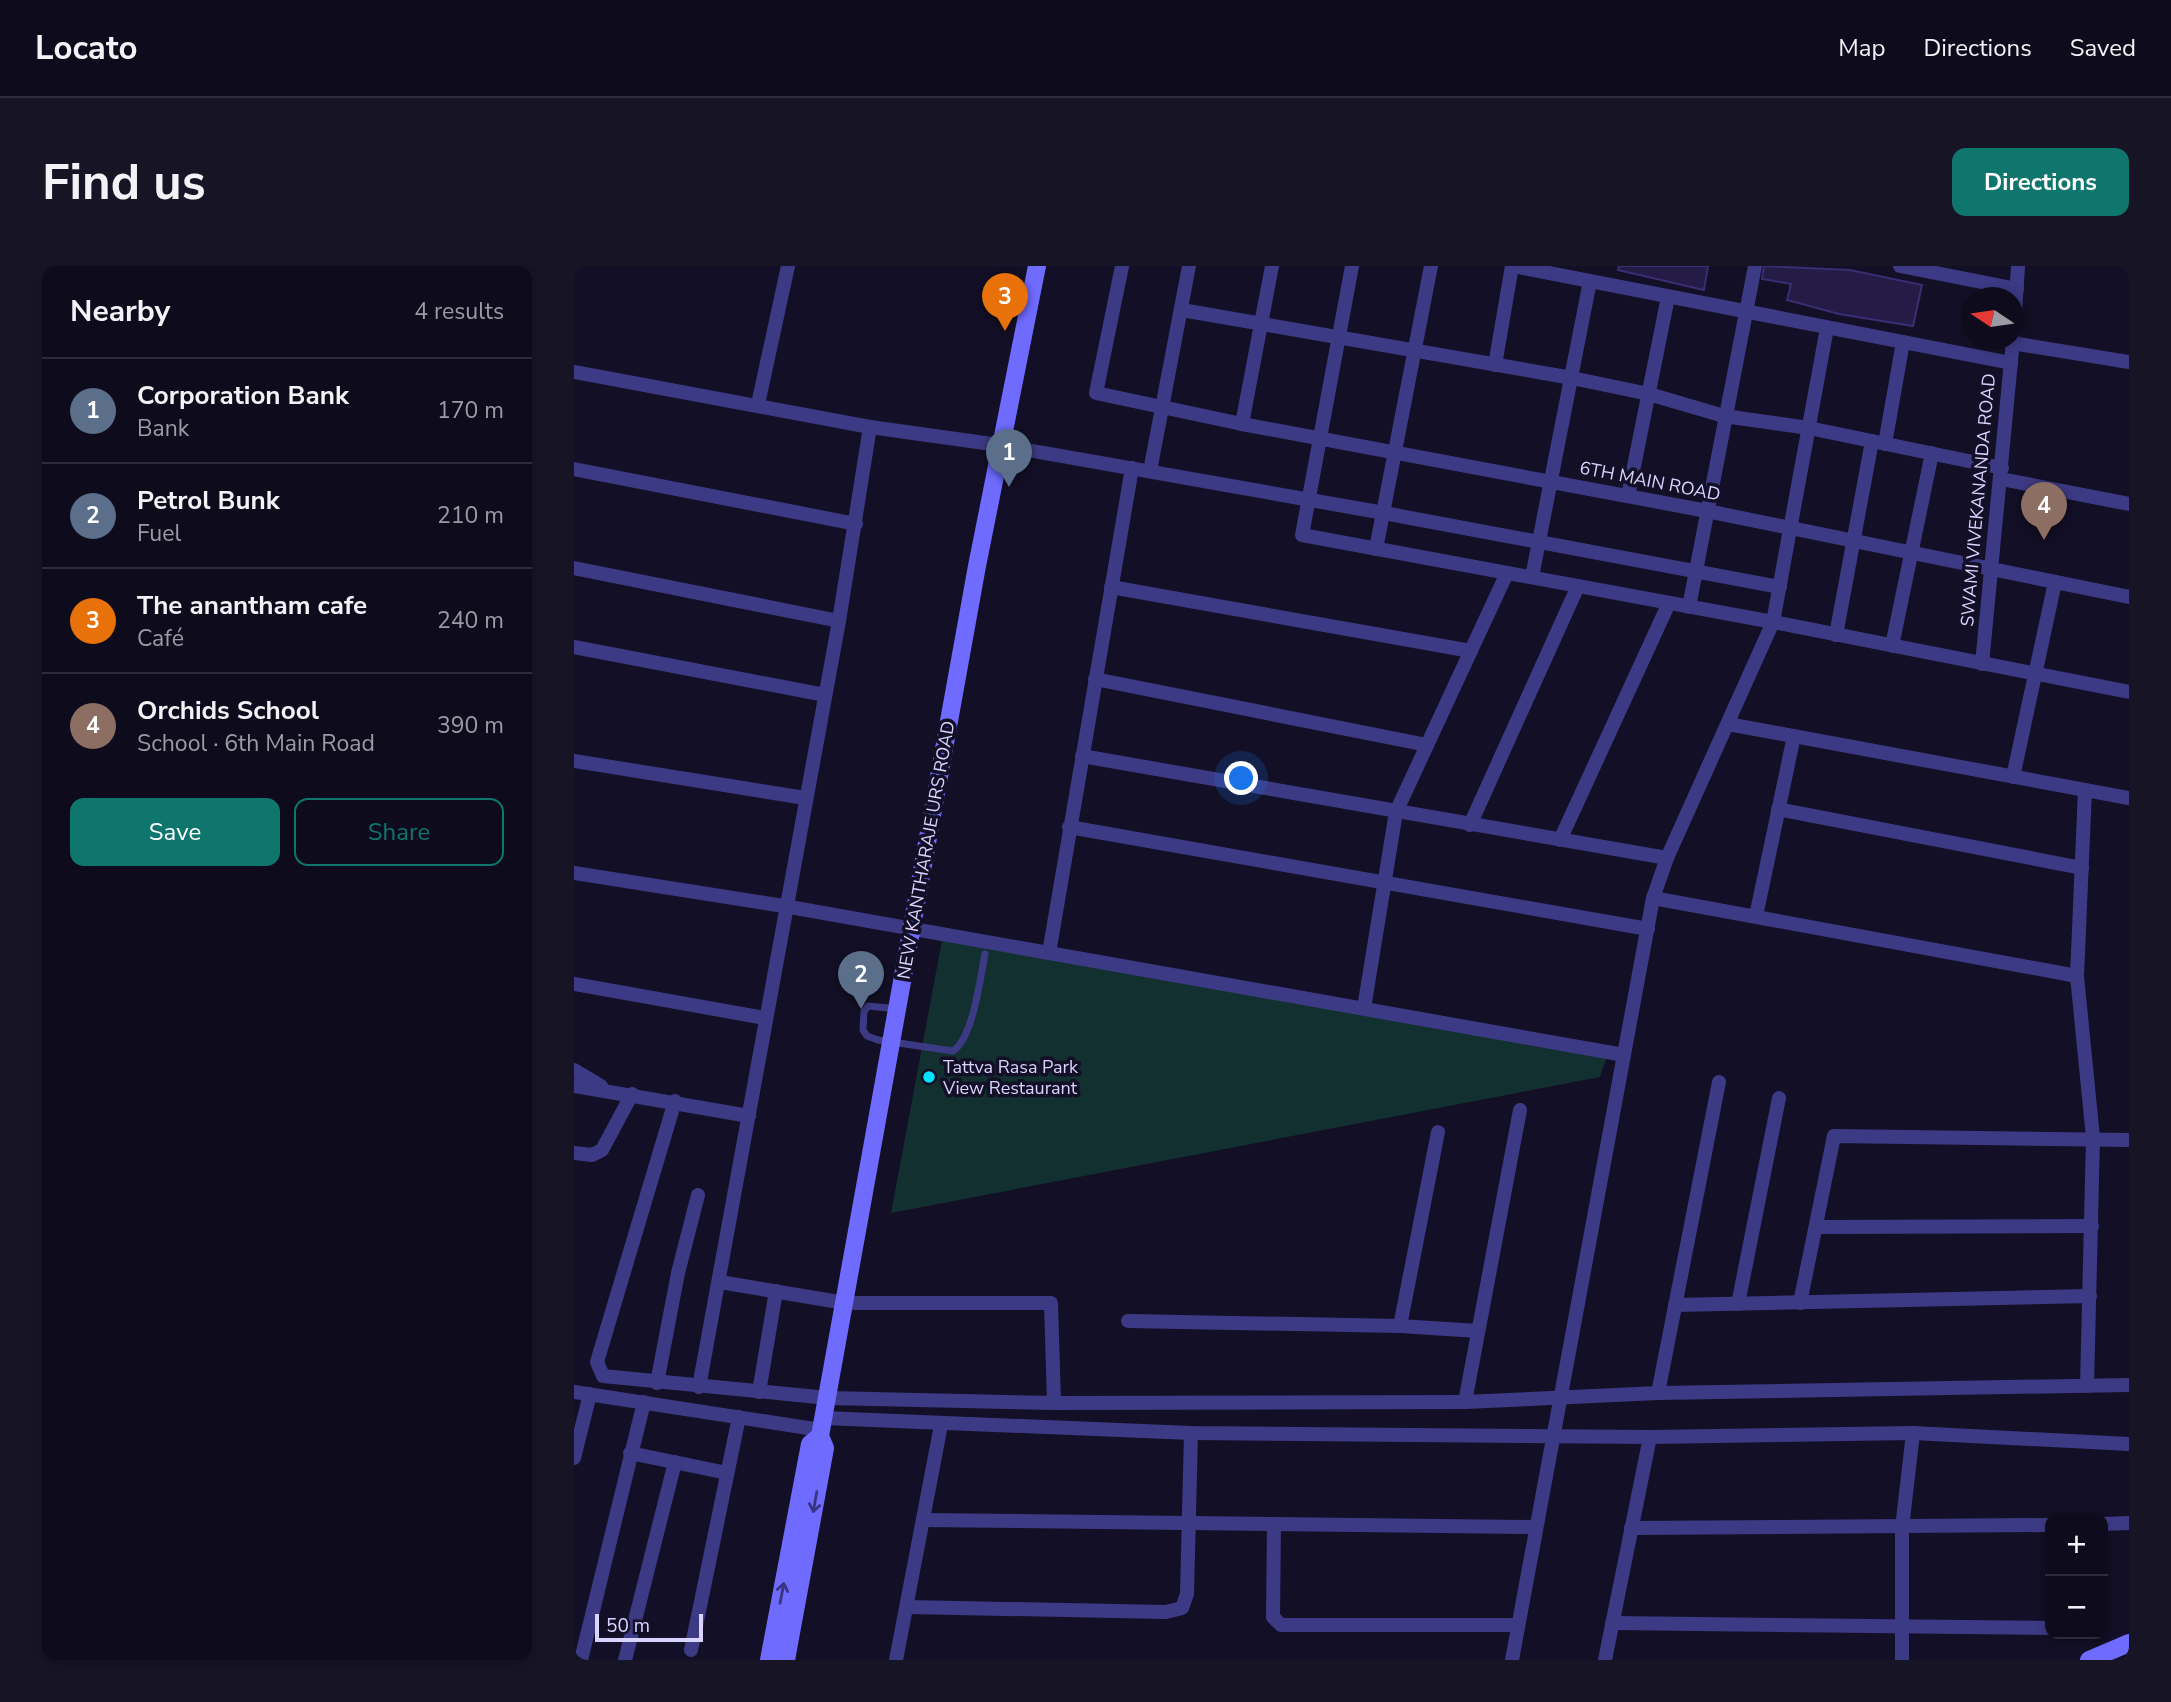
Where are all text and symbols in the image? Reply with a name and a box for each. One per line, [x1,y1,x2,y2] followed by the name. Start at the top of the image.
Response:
[35,26,137,71] text: Locato
[1838,32,1885,64] text: Map
[1923,32,2032,64] text: Directions
[2070,32,2136,64] text: Saved
[1952,148,2129,216] button: Directions
[42,149,206,216] text: Find us
[982,273,1028,331] pin: 3
[1961,287,2024,350] north arrow
[70,291,170,332] text: Nearby
[414,296,504,327] text: 4 results
[1955,372,2001,628] street label: SWAMI VIVEKANANDA ROAD
[137,378,349,413] text: Corporation Bank
[86,395,100,426] text: 1
[437,395,504,426] text: 170 m
[137,413,189,444] text: Bank
[986,429,1032,487] pin: 1
[1578,456,1722,506] street label: 6TH MAIN ROAD
[2021,482,2067,540] pin: 4
[137,483,280,518] text: Petrol Bunk
[86,500,100,531] text: 2
[437,500,504,531] text: 210 m
[137,518,181,549] text: Fuel
[137,588,367,623] text: The anantham cafe
[86,605,100,636] text: 3
[437,605,504,636] text: 240 m
[137,623,184,654] text: Café
[137,693,319,728] text: Orchids School
[86,710,100,741] text: 4
[437,710,504,741] text: 390 m
[891,719,961,981] street label: NEW KANTHARAJE URS ROAD
[137,728,375,759] text: School · 6th Main Road
[1224,761,1258,795] your location
[70,798,280,866] button: Save
[294,798,504,866] button: Share
[838,951,884,1009] pin: 2
[942,1055,1079,1100] place label: Tattva Rasa Park View Restaurant
[921,1069,937,1085] marker: Tattva Rasa Park View Restaurant
[808,1490,821,1513] one-way arrow
[2045,1513,2108,1639] map controls
[2045,1513,2108,1576] button: +
[2045,1576,2108,1639] button: −
[775,1582,789,1605] one-way arrow
[595,1611,704,1643] scale bar
[606,1613,650,1639] text: 50 m

